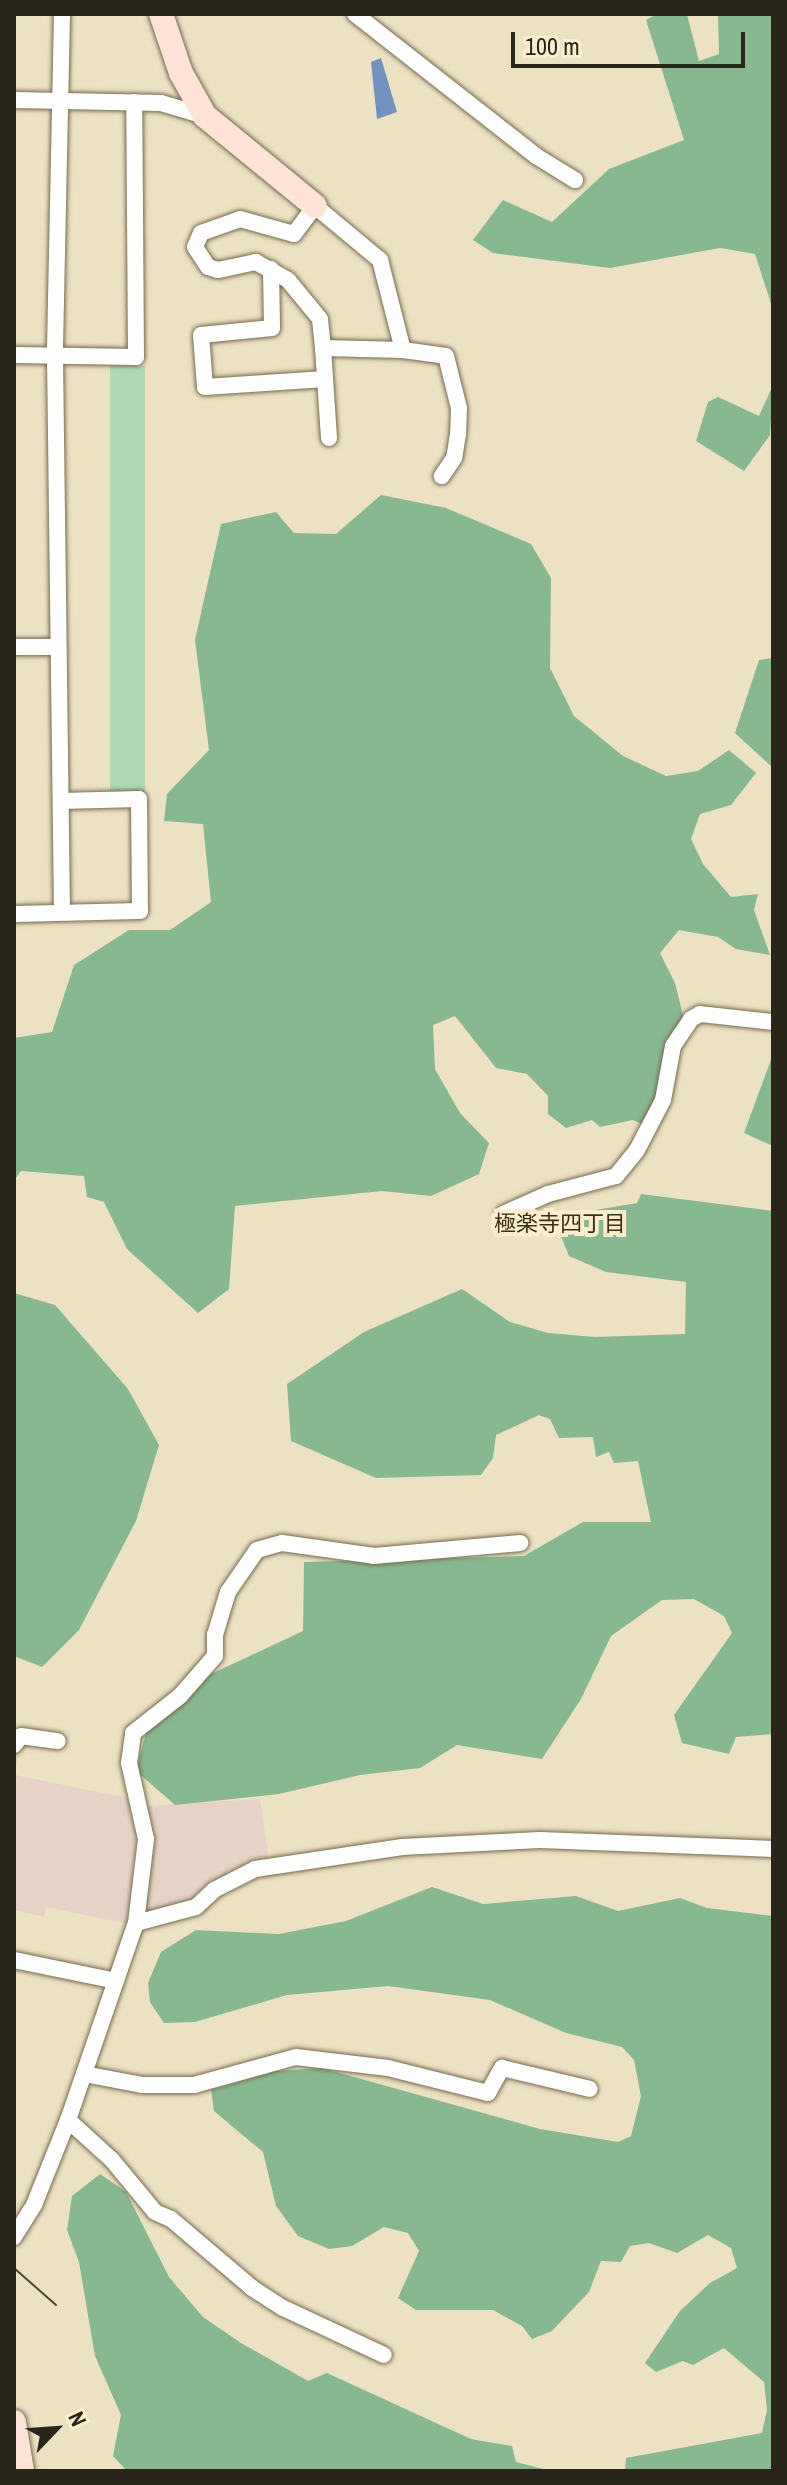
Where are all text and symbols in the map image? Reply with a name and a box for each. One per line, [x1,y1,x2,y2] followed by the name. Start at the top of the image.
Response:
[515,16,749,66] scale bar
[525,30,580,62] text: 100 m
[494,1211,626,1237] district label: 極楽寺四丁目
[16,2389,96,2469] north arrow
[61,2407,94,2431] text: N

